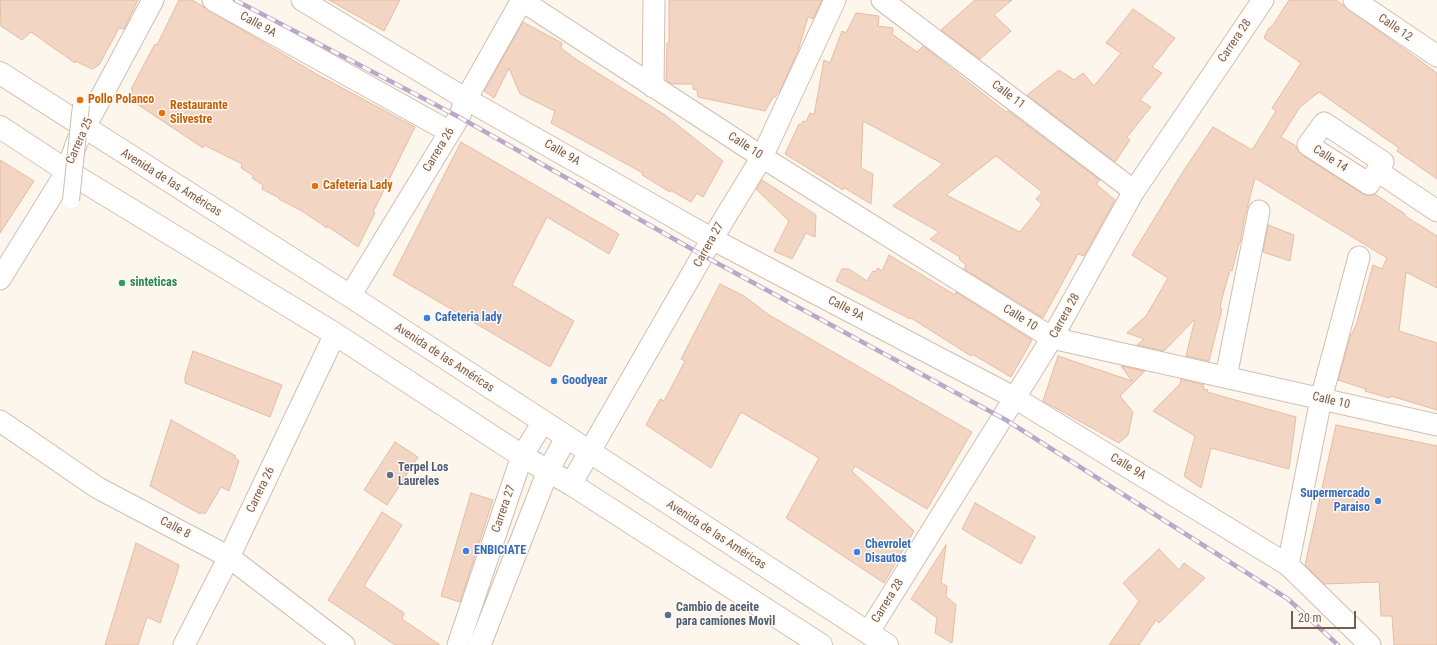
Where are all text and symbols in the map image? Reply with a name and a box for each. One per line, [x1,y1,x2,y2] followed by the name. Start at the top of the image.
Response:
[237,9,279,41] street label: Calle 9A
[1375,11,1415,45] street label: Calle 12
[1215,17,1255,65] street label: Carrera 28
[988,78,1028,112] street label: Calle 11
[88,93,154,107] place label: Pollo Polanco
[75,95,85,105] marker: Pollo Polanco
[170,99,228,127] place label: Restaurante Silvestre
[157,108,167,118] marker: Restaurante Silvestre
[63,116,97,166] street label: Carrera 25
[420,125,458,175] street label: Carrera 26
[725,130,765,162] street label: Calle 10
[541,137,583,169] street label: Calle 9A
[1310,143,1350,175] street label: Calle 14
[118,146,224,220] street label: Avenida de las Américas
[323,179,393,193] place label: Cafeteria Lady
[310,181,320,191] marker: Cafeteria Lady
[691,220,727,270] street label: Carrera 27
[130,276,177,290] place label: sinteticas
[117,278,127,288] marker: sinteticas
[1047,291,1083,341] street label: Carrera 28
[825,293,867,325] street label: Calle 9A
[1000,302,1040,334] street label: Calle 10
[435,311,502,325] place label: Cafeteria lady
[422,313,432,323] marker: Cafeteria lady
[391,320,497,396] street label: Avenida de las Américas
[562,374,608,388] place label: Goodyear
[549,376,559,386] marker: Goodyear
[1311,390,1351,412] street label: Calle 10
[1107,451,1149,483] street label: Calle 9A
[398,461,448,489] place label: Terpel Los Laureles
[244,465,278,515] street label: Carrera 26
[385,470,395,480] marker: Terpel Los Laureles
[489,483,519,535] street label: Carrera 27
[1300,487,1370,515] place label: Supermercado Paraiso
[1373,496,1383,506] marker: Supermercado Paraiso
[663,497,769,573] street label: Avenida de las Américas
[157,514,193,542] street label: Calle 8
[865,538,911,566] place label: Chevrolet Disautos
[474,544,526,558] place label: ENBICIATE
[461,546,471,556] marker: ENBICIATE
[852,547,862,557] marker: Chevrolet Disautos
[869,576,907,626] street label: Carrera 28
[676,601,775,629] place label: Cambio de aceite para camiones Movil
[1293,603,1358,629] scale bar
[663,610,673,620] marker: Cambio de aceite para camiones Movil
[1298,611,1322,625] text: 20 m

